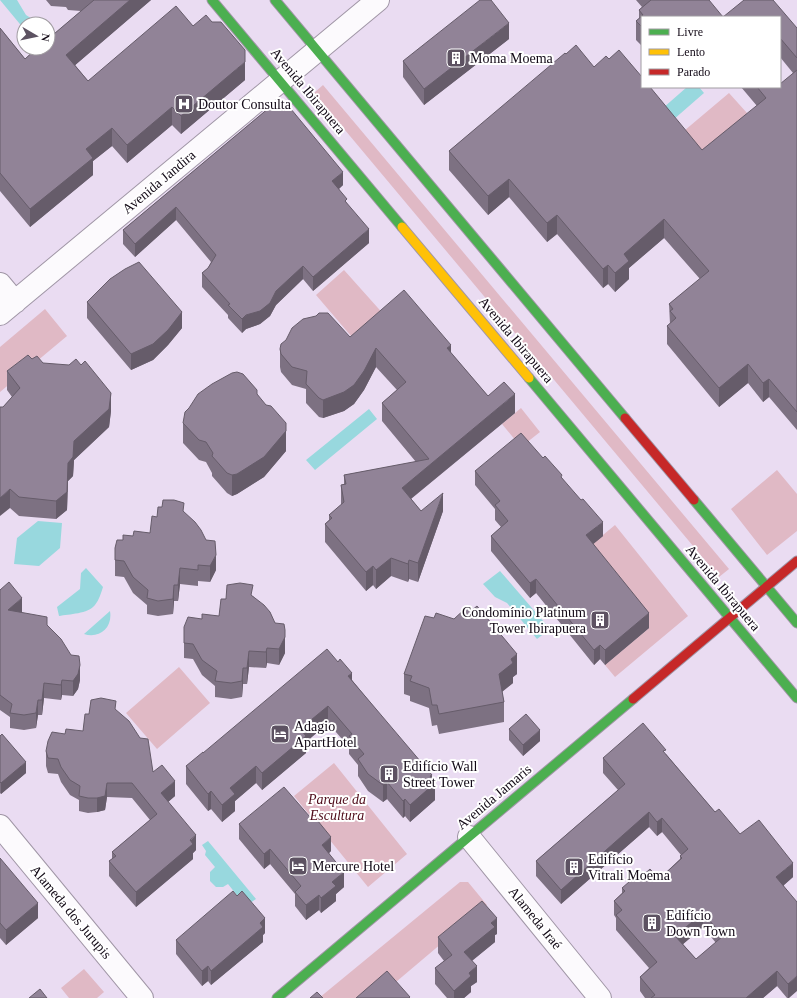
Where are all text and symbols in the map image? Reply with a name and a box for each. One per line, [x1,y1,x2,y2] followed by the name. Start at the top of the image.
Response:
[16,16,56,56] north arrow
[641,16,781,88] legend
[677,25,703,39] text: Livre
[39,33,52,42] text: N
[268,45,349,138] street label: Avenida Ibirapuera
[677,45,705,59] text: Lento
[445,47,467,69] building icon: Moma Moema
[470,51,554,66] place label: Moma Moema
[677,65,710,79] text: Parado
[173,93,195,115] hospital icon: Doutor Consulta
[198,97,292,112] place label: Doutor Consulta
[120,147,199,217] street label: Avenida Jandira
[476,294,557,387] street label: Avenida Ibirapuera
[683,542,764,635] street label: Avenida Ibirapuera
[462,605,587,636] place label: Condomínio Platinum Tower Ibirapuera
[589,609,611,631] building icon: Condomínio Platinum Tower Ibirapuera
[294,719,357,750] place label: Adagio ApartHotel
[269,723,291,745] hotel icon: Adagio ApartHotel
[403,759,478,790] place label: Edifício Wall Street Tower
[454,761,534,833] street label: Avenida Jamaris
[378,763,400,785] building icon: Edifício Wall Street Tower
[307,792,366,823] park label: Parque da Escultura
[588,852,671,883] place label: Edifício Vitrali Moema
[287,855,309,877] hotel icon: Mercure Hotel
[563,856,585,878] building icon: Edifício Vitrali Moema
[312,859,394,874] place label: Mercure Hotel
[28,862,114,962] street label: Alameda dos Jurupis
[505,884,565,952] street label: Alameda Iraé
[666,908,735,939] place label: Edifício Down Town
[641,912,663,934] building icon: Edifício Down Town

